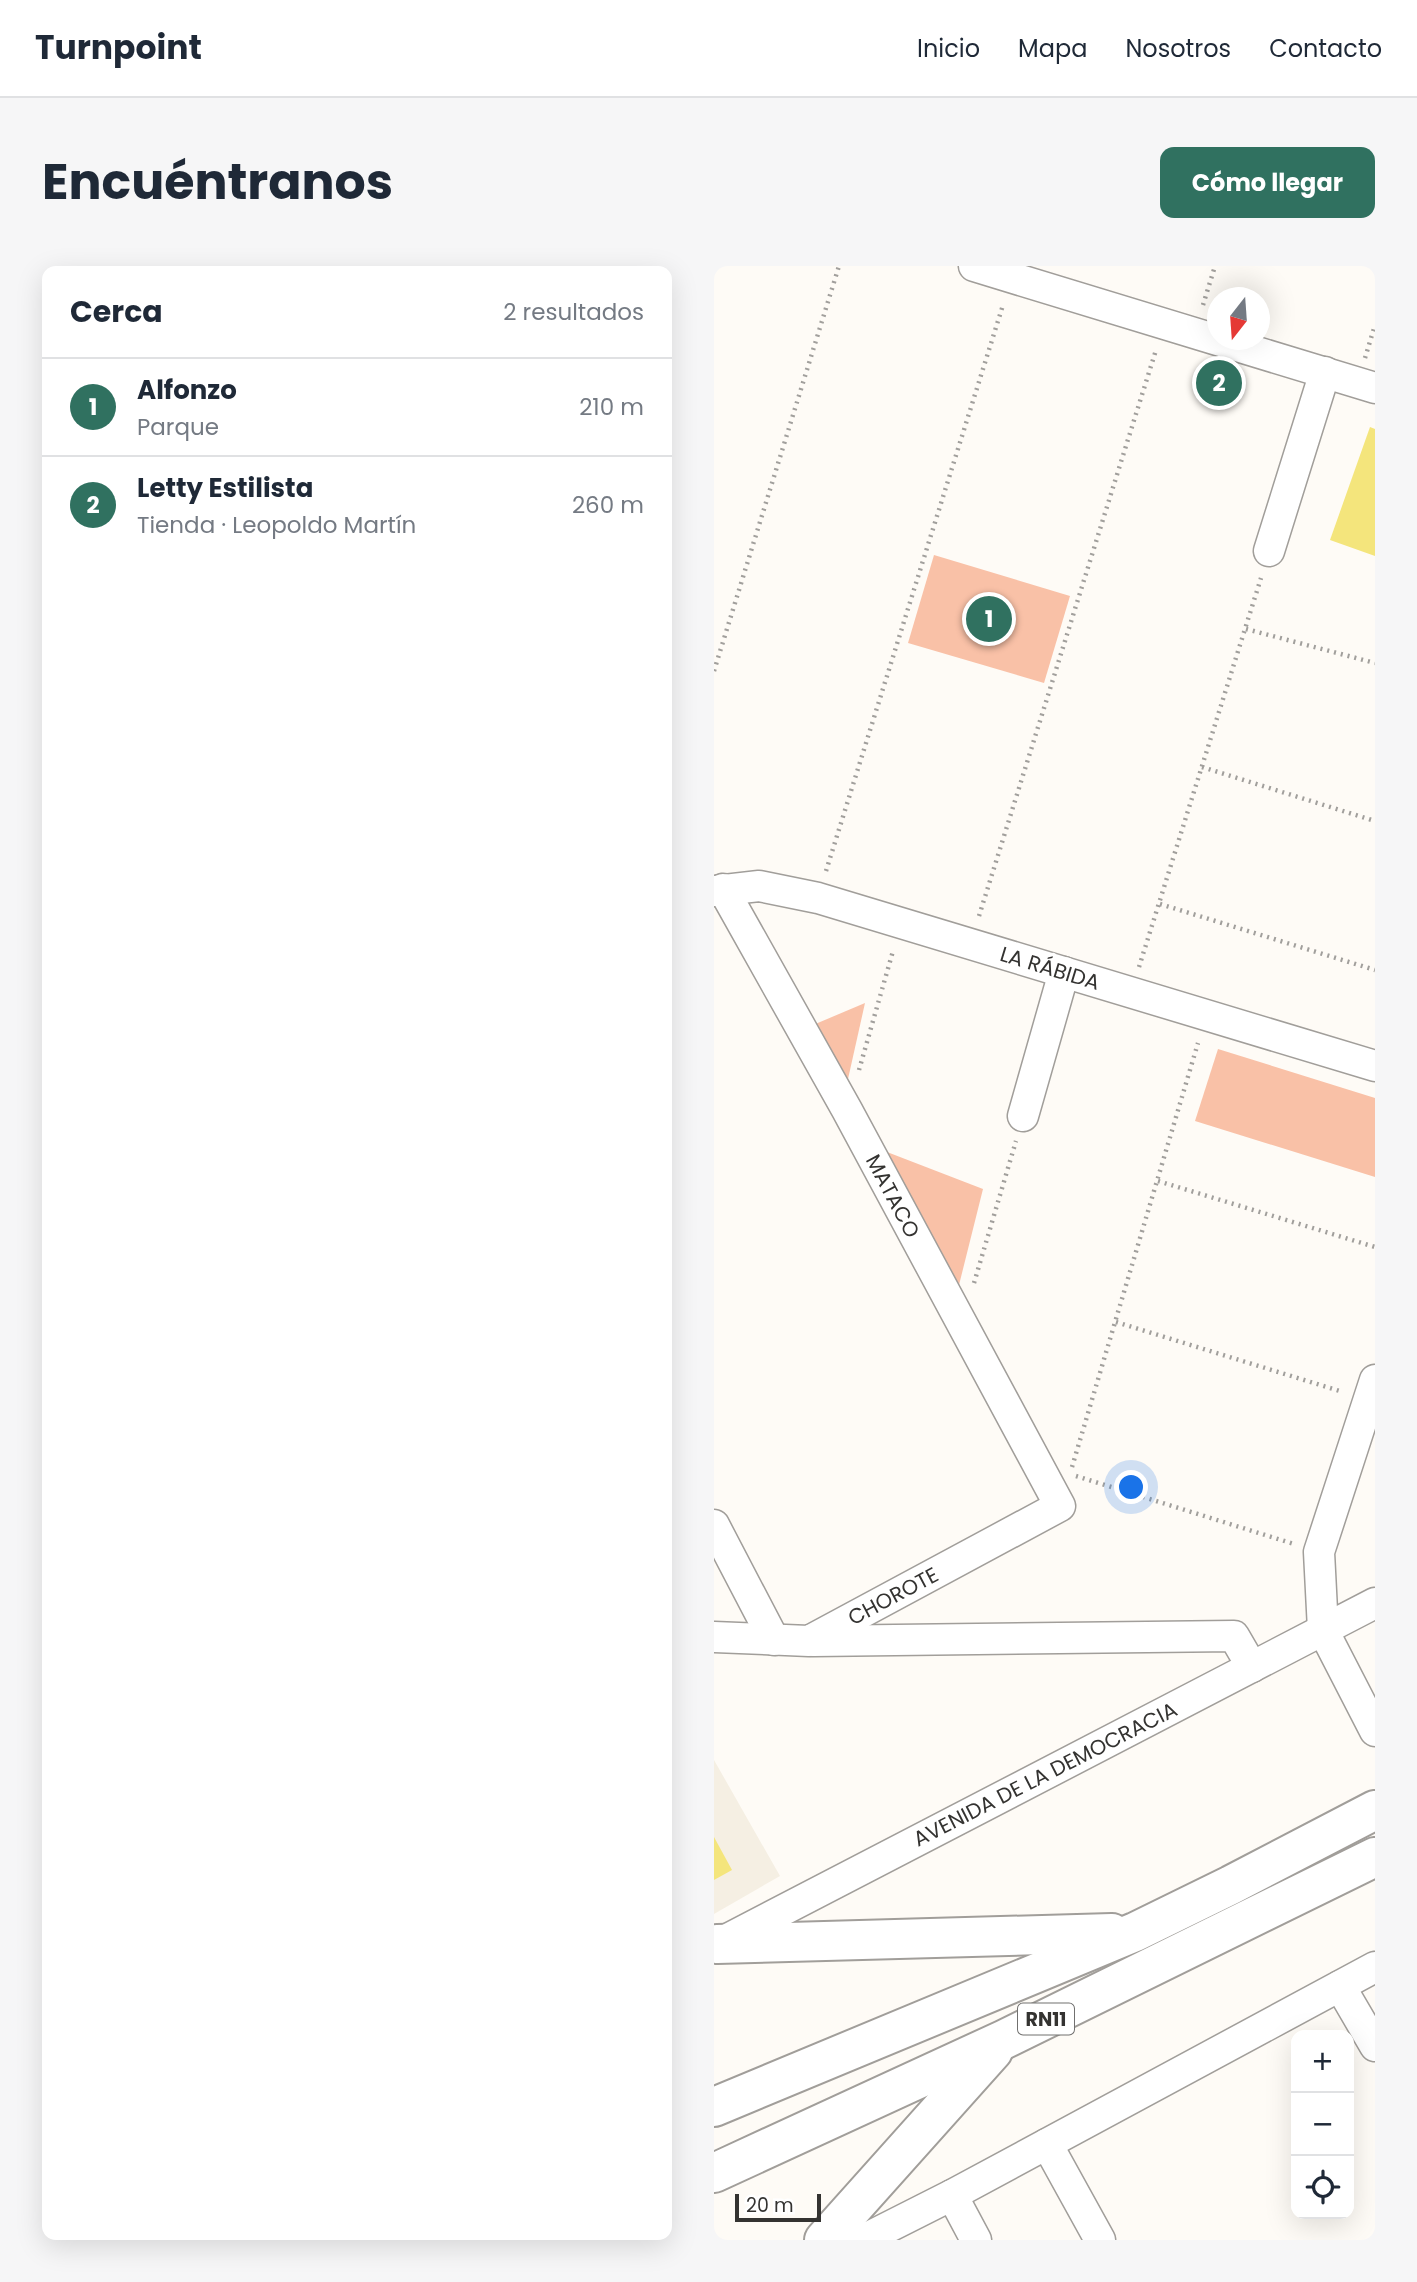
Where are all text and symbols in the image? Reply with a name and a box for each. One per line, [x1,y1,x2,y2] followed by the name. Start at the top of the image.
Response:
[35,24,202,71] text: Turnpoint
[917,32,980,65] text: Inicio
[1018,32,1087,65] text: Mapa
[1125,32,1231,65] text: Nosotros
[1269,32,1382,65] text: Contacto
[1160,147,1375,218] button: Cómo llegar
[42,148,393,216] text: Encuéntranos
[1207,287,1270,350] north arrow
[70,290,163,333] text: Cerca
[503,296,644,328] text: 2 resultados
[1196,357,1242,409] pin: 2
[137,372,237,408] text: Alfonzo
[89,391,97,423] text: 1
[579,391,644,423] text: 210 m
[137,411,219,443] text: Parque
[137,470,313,506] text: Letty Estilista
[86,489,100,521] text: 2
[572,489,644,521] text: 260 m
[137,509,416,541] text: Tienda · Leopoldo Martín
[966,593,1012,645] pin: 1
[997,939,1103,997] street label: LA RÁBIDA
[859,1149,927,1243] street label: MATACO
[1114,1470,1148,1504] your location
[843,1560,943,1632] street label: CHOROTE
[908,1695,1182,1853] street label: AVENIDA DE LA DEMOCRACIA
[1018,2003,1074,2034] road number: RN11
[1291,2030,1354,2219] map controls
[1291,2030,1354,2093] button: +
[1291,2093,1354,2156] button: −
[1291,2156,1354,2219] button: locate
[735,2191,821,2223] scale bar
[746,2192,794,2219] text: 20 m

